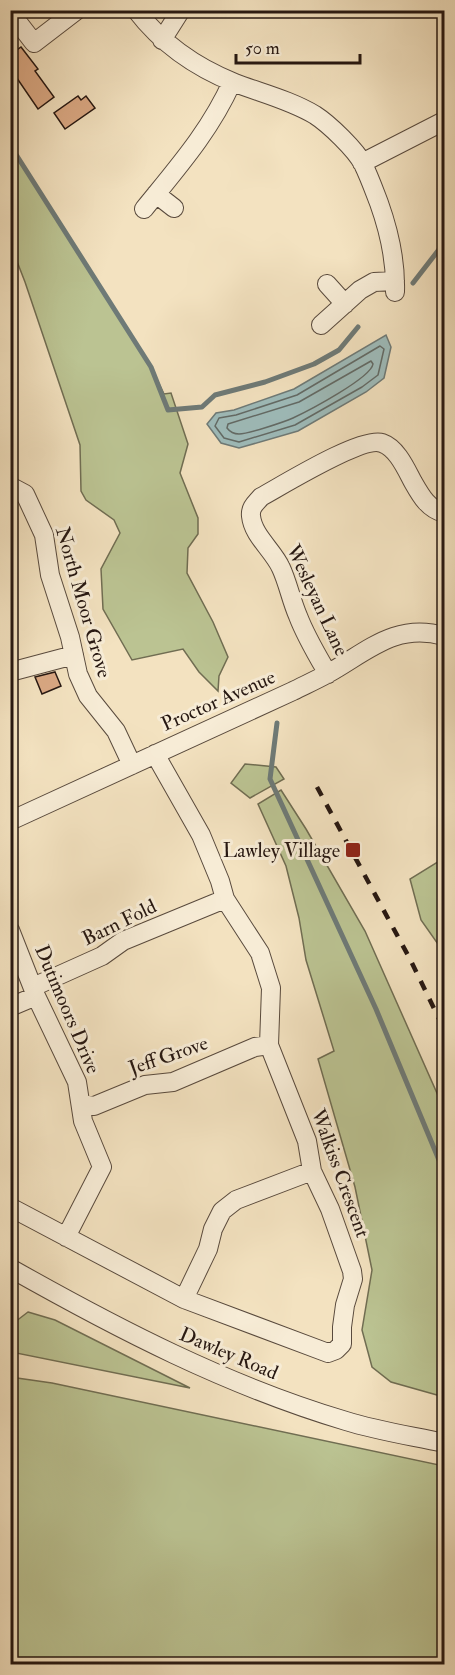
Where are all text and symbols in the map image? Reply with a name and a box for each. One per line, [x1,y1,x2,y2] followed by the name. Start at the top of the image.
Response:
[236,27,360,65] scale bar
[245,37,280,60] text: 50 m
[50,524,117,681] street label: North Moor Grove
[280,540,354,660] street label: Wesleyan Lane
[157,664,279,737] street label: Proctor Avenue
[223,838,340,863] place label: Lawley Village
[344,841,362,859] marker: Lawley Village
[78,894,161,951] street label: Barn Fold
[29,941,106,1077] street label: Dutimoors Drive
[124,1030,211,1081] street label: Jeff Grove
[305,1105,376,1241] street label: Walkiss Crescent
[176,1321,282,1385] street label: Dawley Road

